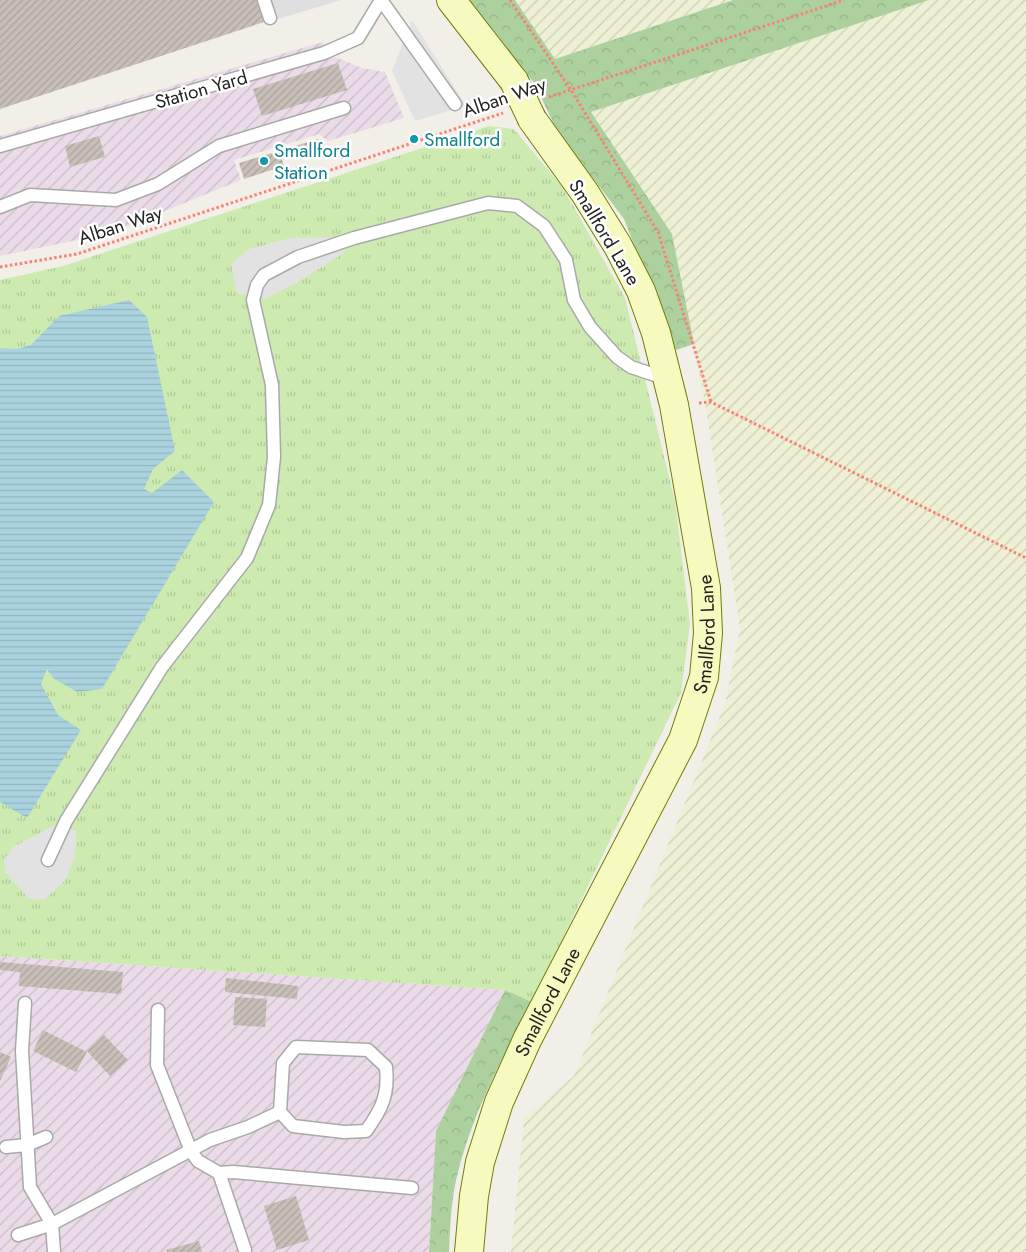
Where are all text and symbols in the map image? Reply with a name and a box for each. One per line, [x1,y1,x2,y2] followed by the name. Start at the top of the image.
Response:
[152,63,250,116] street label: Station Yard
[459,70,550,124] street label: Alban Way
[424,126,500,153] place label: Smallford
[408,133,420,145] marker: Smallford
[274,137,350,186] place label: Smallford Station
[258,155,270,167] marker: Smallford Station
[562,174,647,291] street label: Smallford Lane
[75,199,166,252] street label: Alban Way
[686,572,722,698] street label: Smallford Lane
[508,942,587,1061] street label: Smallford Lane

